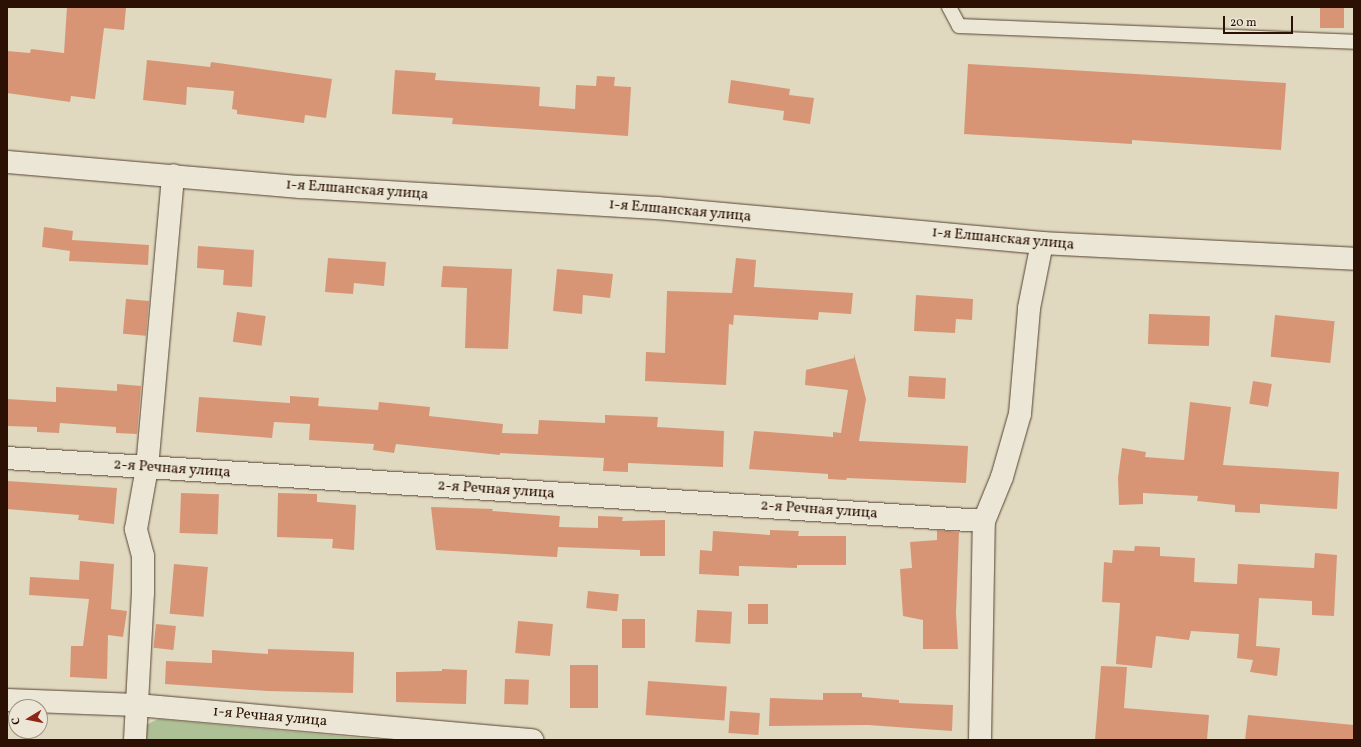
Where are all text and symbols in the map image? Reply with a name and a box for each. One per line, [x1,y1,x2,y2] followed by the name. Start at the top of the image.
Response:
[1225,8,1295,34] scale bar
[1230,15,1257,31] text: 20 m
[285,176,429,204] street label: 1-я Елшанская улица
[608,196,752,226] street label: 1-я Елшанская улица
[931,224,1075,254] street label: 1-я Елшанская улица
[113,456,231,482] street label: 2-я Речная улица
[437,477,555,503] street label: 2-я Речная улица
[760,497,878,523] street label: 2-я Речная улица
[8,699,48,739] north arrow
[212,703,328,731] street label: 1-я Речная улица
[9,716,25,726] text: С

